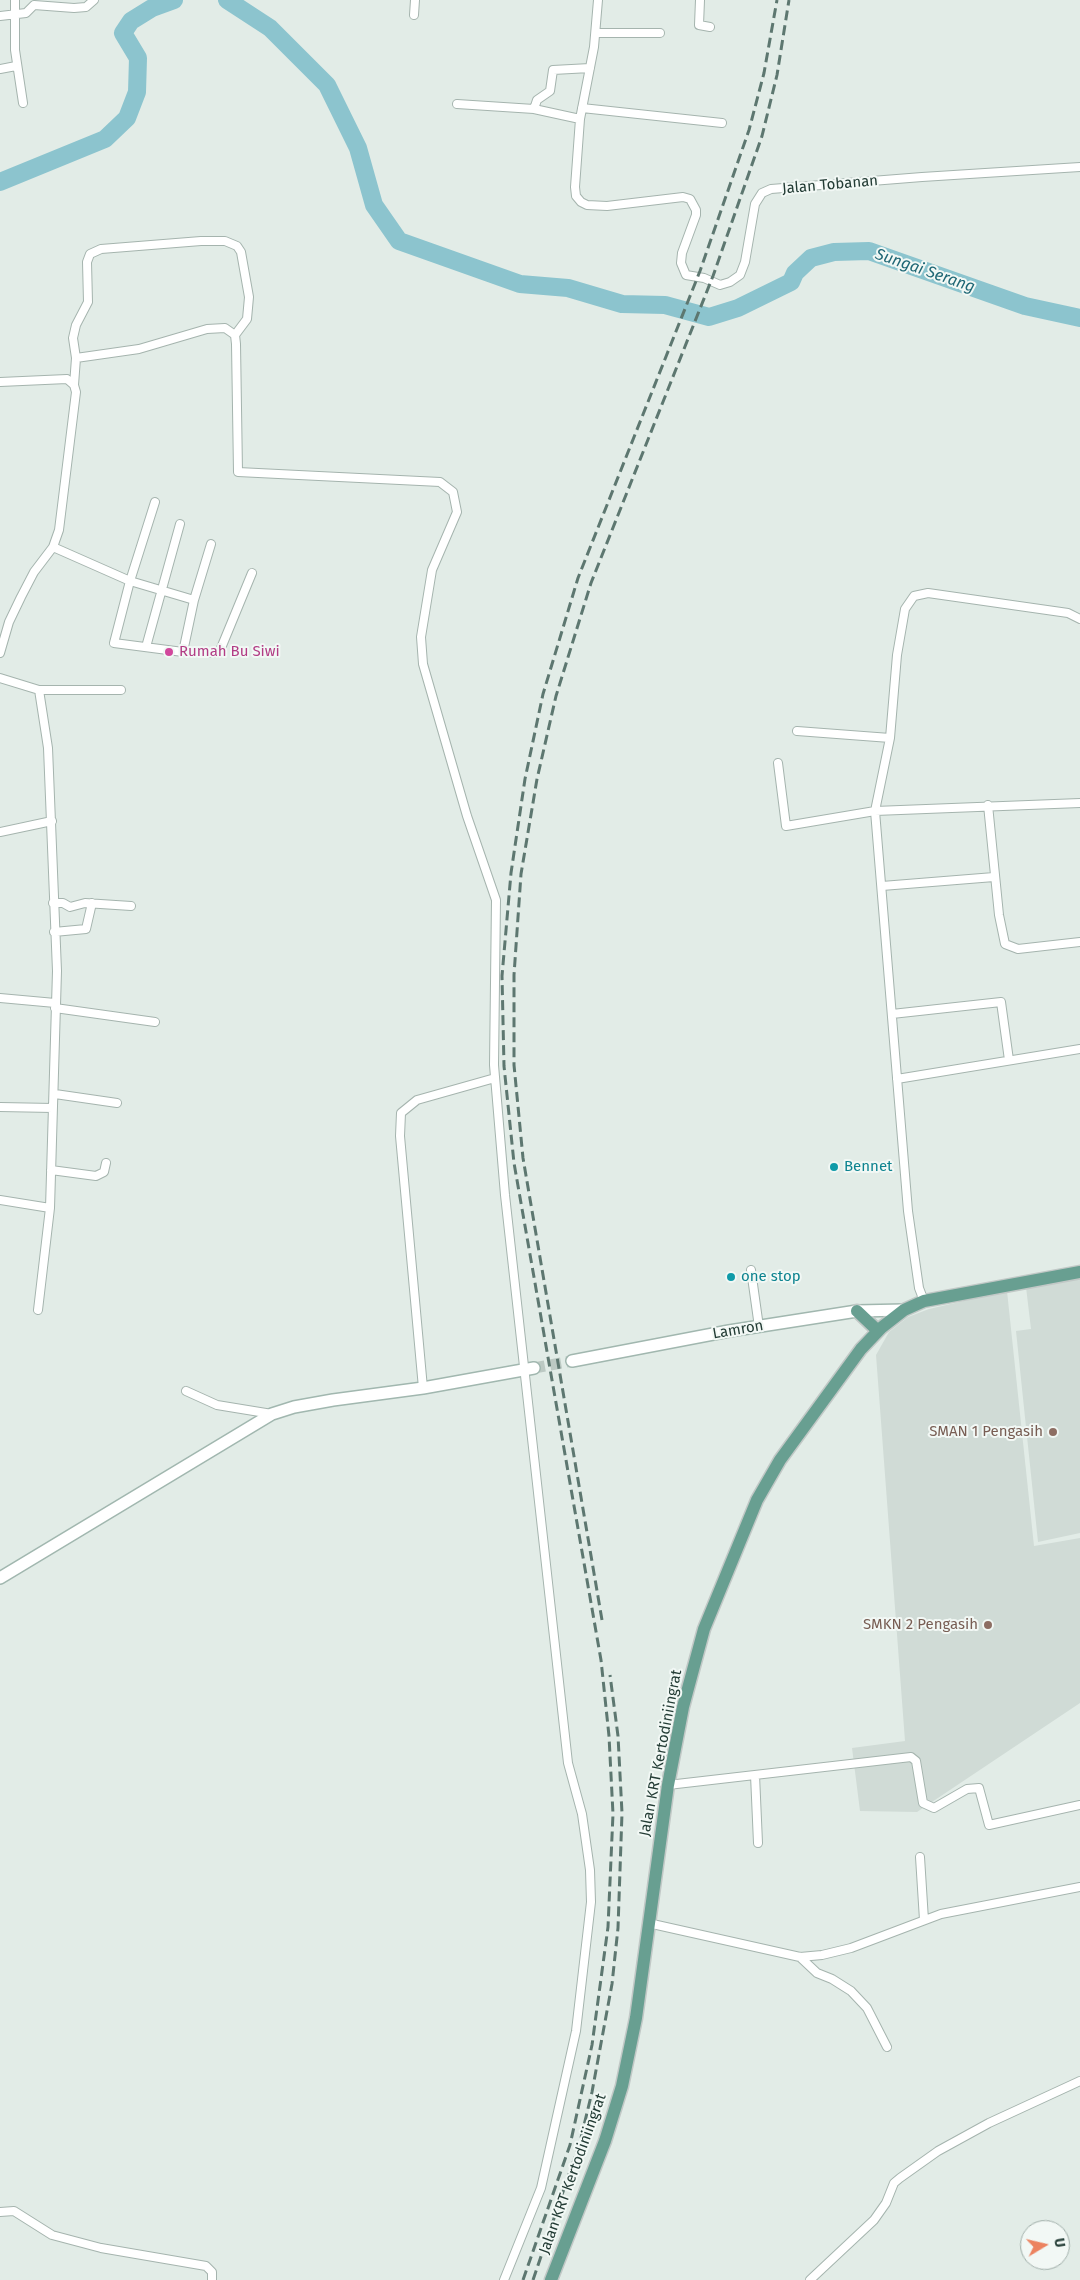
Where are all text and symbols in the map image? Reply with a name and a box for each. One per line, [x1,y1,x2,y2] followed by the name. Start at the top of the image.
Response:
[781,172,879,198] street label: Jalan Tobanan
[873,245,977,297] water label: Sungai Serang
[179,643,280,661] place label: Rumah Bu Siwi
[163,646,175,658] marker: Rumah Bu Siwi
[844,1158,892,1176] place label: Bennet
[828,1161,840,1173] marker: Bennet
[741,1268,801,1286] place label: one stop
[725,1271,737,1283] marker: one stop
[711,1317,765,1343] street label: Lamron
[929,1423,1043,1441] place label: SMAN 1 Pengasih
[1047,1426,1059,1438] marker: SMAN 1 Pengasih
[863,1616,978,1634] place label: SMKN 2 Pengasih
[982,1619,994,1631] marker: SMKN 2 Pengasih
[636,1668,686,1838] street label: Jalan KRT Kertodiniingrat
[536,2091,610,2257] street label: Jalan KRT Kertodiniingrat
[1020,2220,1070,2270] north arrow
[1050,2237,1068,2249] text: U

